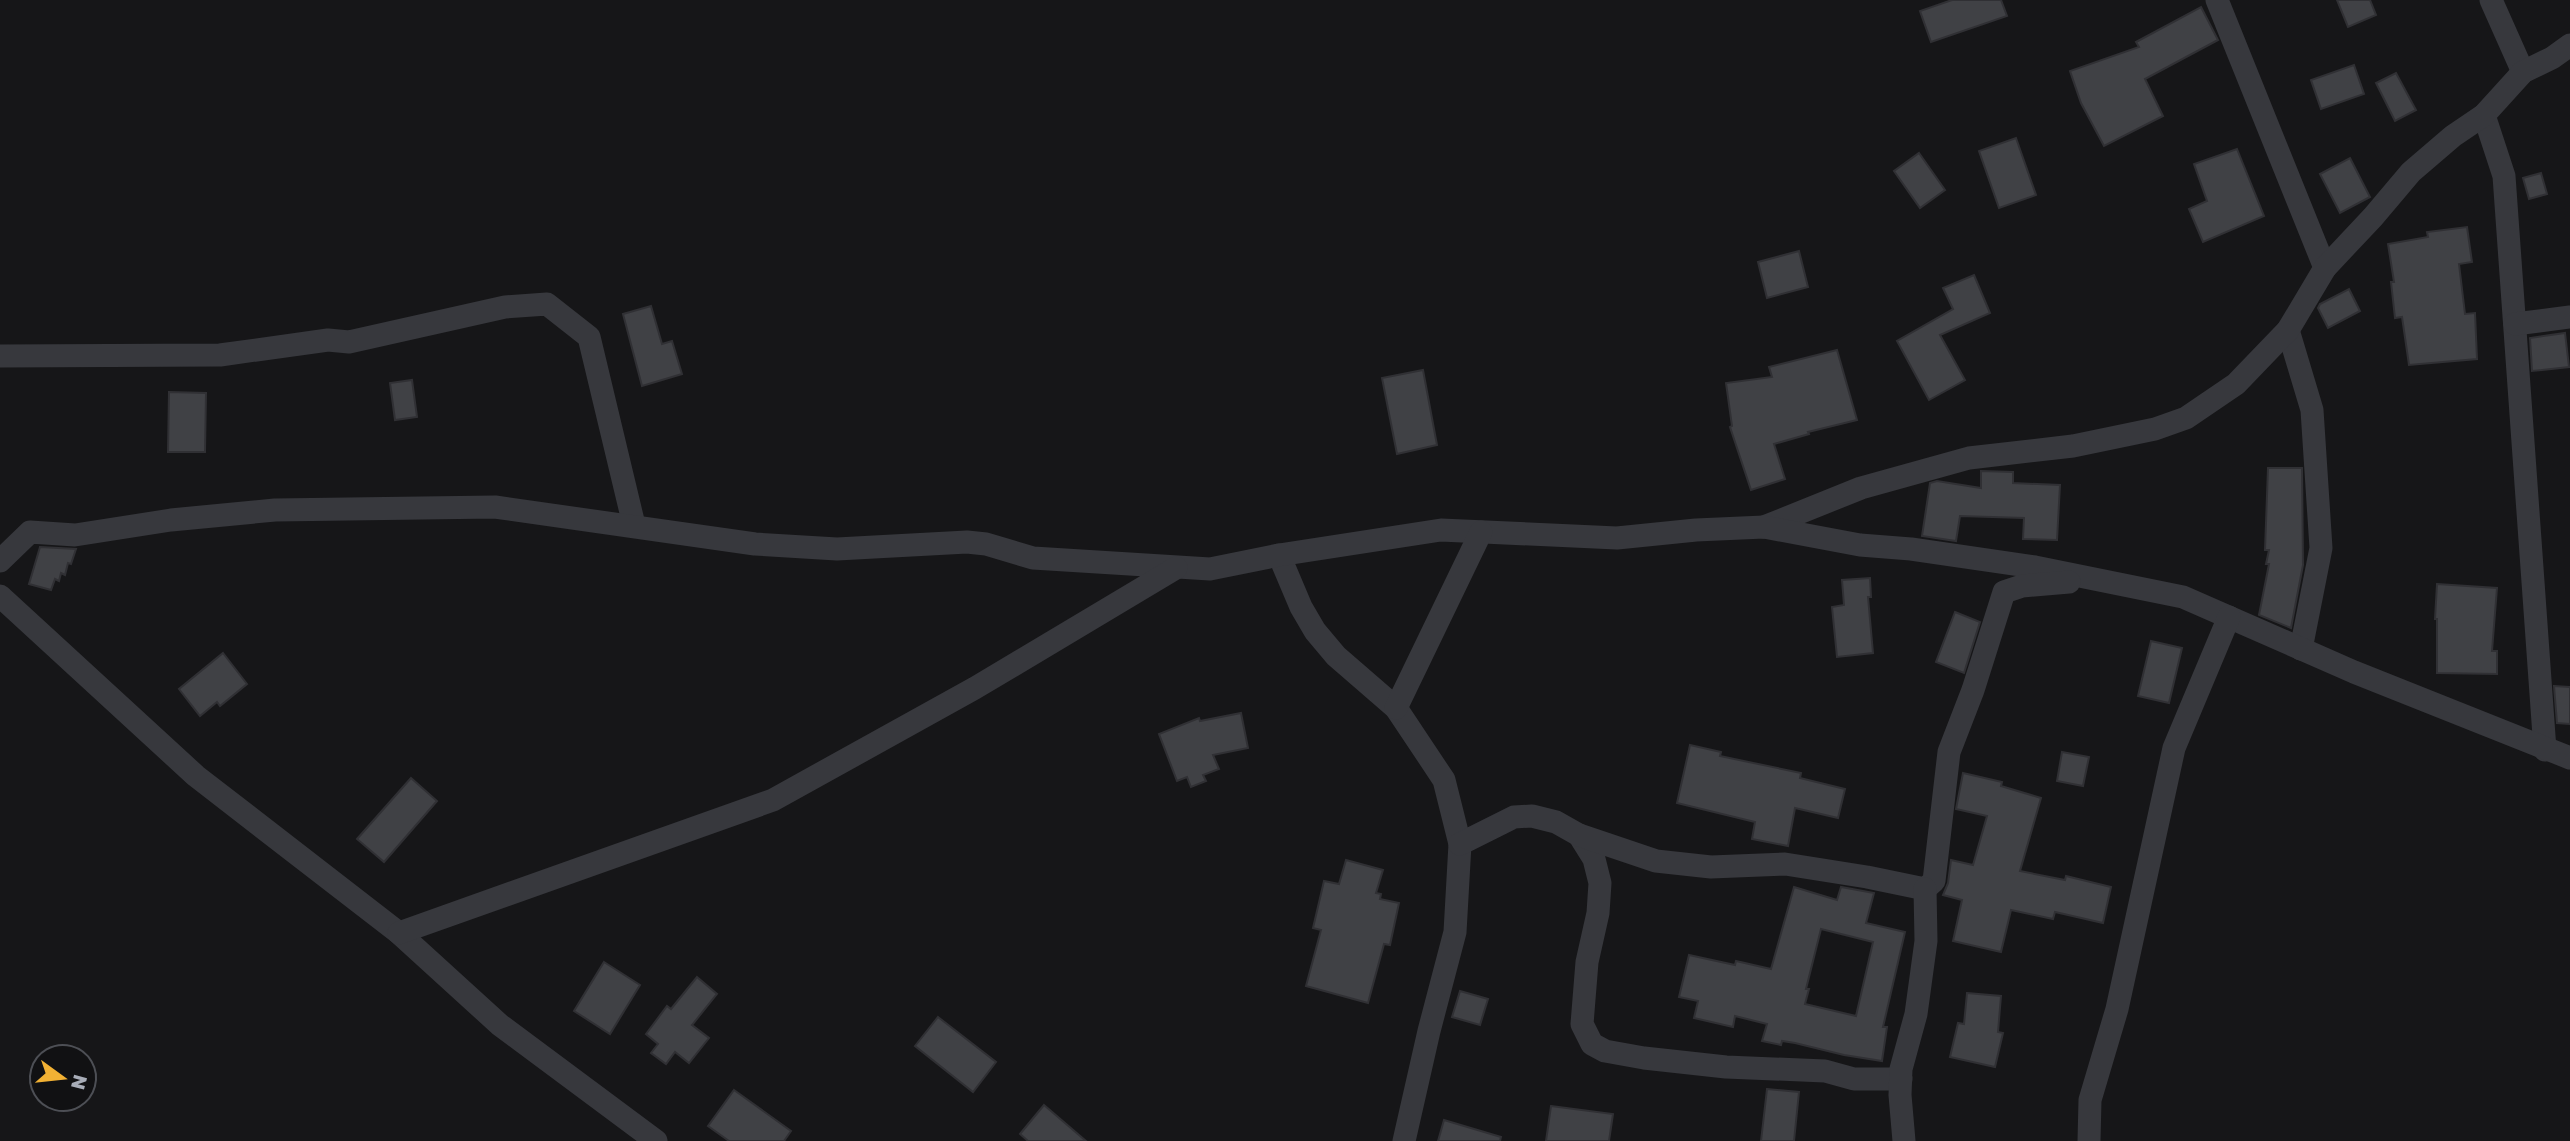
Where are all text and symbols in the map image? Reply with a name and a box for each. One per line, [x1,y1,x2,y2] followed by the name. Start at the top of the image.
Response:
[28,1043,98,1113] north arrow
[67,1073,93,1092] text: N

